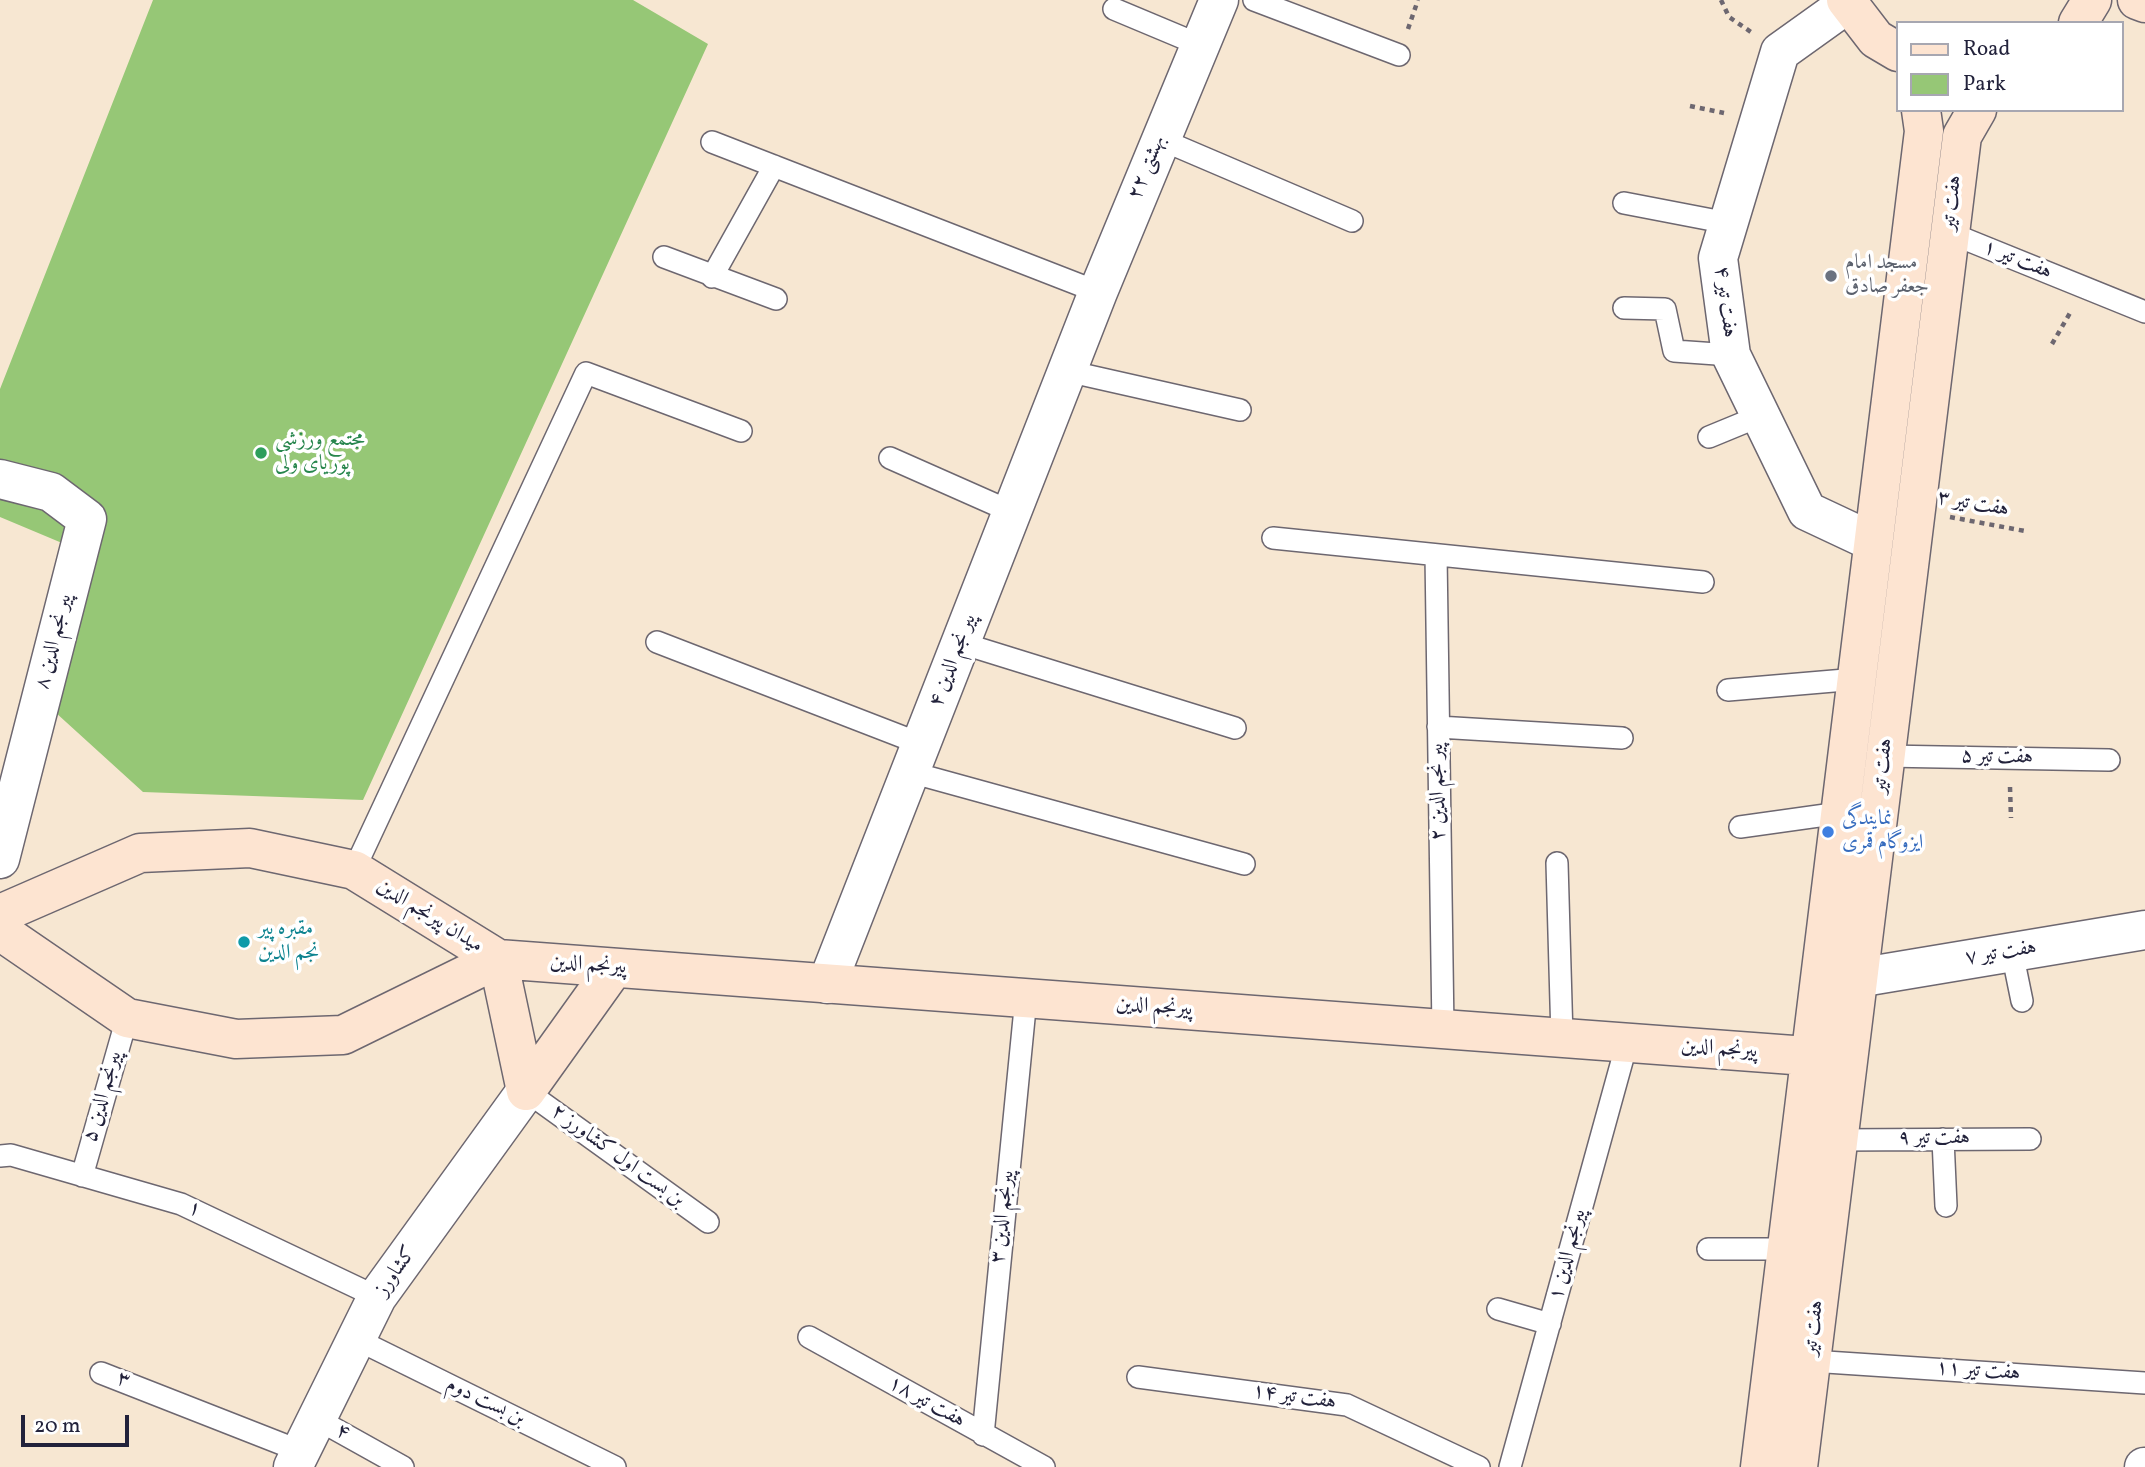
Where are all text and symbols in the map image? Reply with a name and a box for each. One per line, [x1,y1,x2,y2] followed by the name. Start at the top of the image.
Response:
[1896,21,2124,112] legend
[1963,35,2010,64] text: Road
[1963,70,2006,99] text: Park
[1124,132,1172,204] street label: بهشتی ۲۲
[1937,174,1969,232] street label: هفت تیر
[1979,236,2055,286] street label: هفت تیر ۱
[1845,251,1929,301] place label: مسجد امام جعفر صادق
[1707,265,1741,339] street label: هفت تیر ۴
[1823,268,1839,284] marker: مسجد امام جعفر صادق
[275,428,365,478] place label: مجتمع ورزشی پوریای ولی
[253,445,269,461] marker: مجتمع ورزشی پوریای ولی
[1935,486,2011,524] street label: هفت تیر ۳
[31,592,79,692] street label: پیر نجم الدین ۸
[925,611,983,711] street label: پیر نجم الدین ۴
[1868,737,1900,795] street label: هفت تیر
[1426,743,1452,841] street label: پیر نجم الدین ۲
[1961,745,2033,771] street label: هفت تیر ۵
[1842,807,1923,857] place label: نمایندگی ایزوگام قمری
[1820,824,1836,840] marker: نمایندگی ایزوگام قمری
[371,874,487,960] street label: میدان پیرنجم الدین
[258,917,319,967] place label: مقبره پیر نجم الدین
[236,934,252,950] marker: مقبره پیر نجم الدین
[1963,936,2039,972] street label: هفت تیر ۷
[549,951,627,981] street label: پیرنجم الدین
[1115,993,1193,1023] street label: پیرنجم الدین
[1680,1035,1758,1065] street label: پیرنجم الدین
[79,1049,129,1145] street label: پیرنجم الدین ۵
[545,1100,689,1214] street label: بن بست اول کشاورز ۲
[1898,1126,1970,1152] street label: هفت تیر ۹
[987,1169,1021,1265] street label: پیرنجم الدین ۳
[183,1196,205,1224] street label: ۱
[1545,1207,1593,1303] street label: پیرنجم الدین ۱
[371,1242,423,1302] street label: کشاورز
[1799,1299,1831,1357] street label: هفت تیر
[1935,1356,2021,1388] street label: هفت تیر ۱۱
[113,1367,133,1395] street label: ۳
[883,1372,969,1434] street label: هفت تیر ۱۸
[441,1373,529,1433] street label: بن بست دوم
[1250,1380,1338,1416] street label: هفت تیر ۱۴
[24,1400,133,1444] scale bar
[34,1412,80,1441] text: 20 m
[331,1419,353,1447] street label: ۴

